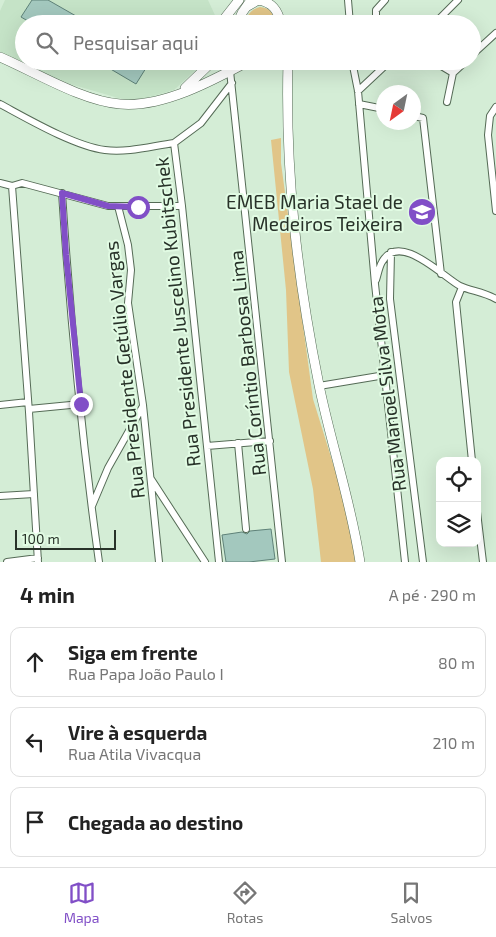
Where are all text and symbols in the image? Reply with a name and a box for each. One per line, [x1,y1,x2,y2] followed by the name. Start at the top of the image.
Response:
[15,15,481,70] search box
[33,29,61,57] icon: search
[73,31,199,54] text: Pesquisar aqui
[376,85,421,130] north arrow
[149,156,205,468] street label: Rua Presidente Juscelino Kubitschek
[226,190,403,235] place label: EMEB Maria Stael de Medeiros Teixeira
[127,196,150,219] route start
[407,197,437,227] school or university icon: EMEB Maria Stael de Medeiros Teixeira
[99,240,149,500] street label: Rua Presidente Getúlio Vargas
[224,249,270,477] street label: Rua Coríntio Barbosa Lima
[364,295,410,493] street label: Rua Manoel Silva Mota
[70,393,93,416] route end
[436,457,481,547] map controls
[436,457,481,502] button: locate
[436,502,481,547] button: layers
[15,527,116,550] scale bar
[22,530,60,547] text: 100 m
[20,582,75,607] text: 4 min
[389,585,476,604] text: A pé · 290 m
[68,641,198,664] text: Siga em frente
[21,648,49,676] icon: ahead
[438,653,475,672] text: 80 m
[68,664,224,683] text: Rua Papa João Paulo I
[68,721,207,744] text: Vire à esquerda
[21,728,49,756] icon: left
[432,733,475,752] text: 210 m
[68,744,201,763] text: Rua Atila Vivacqua
[21,808,49,836] icon: arrive
[68,811,243,834] text: Chegada ao destino
[64,879,99,926] tab: Mapa
[227,879,263,926] tab: Rotas
[391,879,432,926] tab: Salvos

